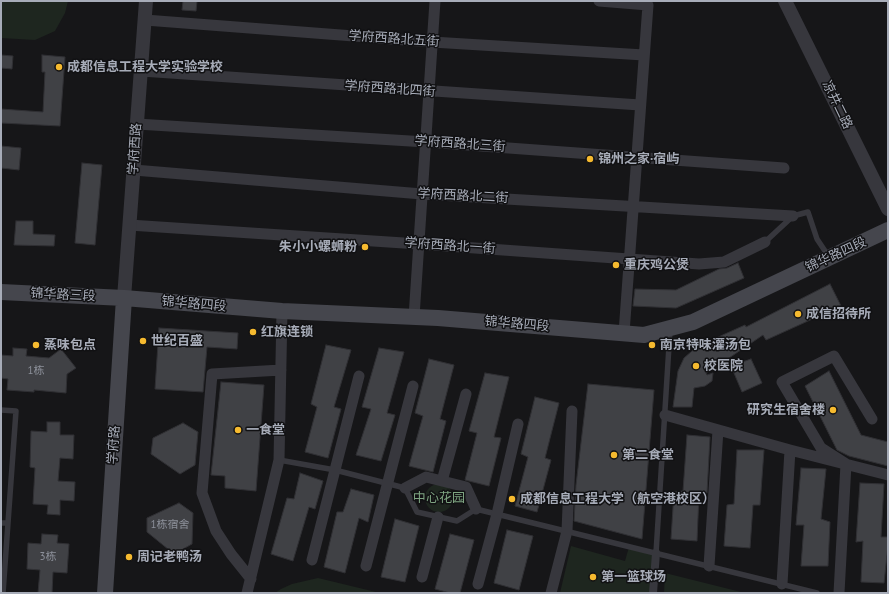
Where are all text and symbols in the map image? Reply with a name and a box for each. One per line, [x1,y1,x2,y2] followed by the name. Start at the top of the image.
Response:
[348,28,440,50] street label: 学府西路北五街
[67,59,223,75] place label: 成都信息工程大学实验学校
[54,62,64,72] marker: 成都信息工程大学实验学校
[344,78,436,100] street label: 学府西路北四街
[819,78,855,132] street label: 凉井二路
[125,123,145,175] street label: 学府西路
[414,133,506,155] street label: 学府西路北三街
[598,151,679,167] place label: 锦州之家·宿屿
[585,154,595,164] marker: 锦州之家·宿屿
[417,186,509,206] street label: 学府西路北二街
[803,234,869,276] street label: 锦华路四段
[404,235,496,257] street label: 学府西路北一街
[279,239,357,255] place label: 朱小小螺蛳粉
[360,242,370,252] marker: 朱小小螺蛳粉
[624,257,689,273] place label: 重庆鸡公煲
[611,260,621,270] marker: 重庆鸡公煲
[30,286,96,304] street label: 锦华路三段
[161,293,227,315] street label: 锦华路四段
[806,306,871,322] place label: 成信招待所
[793,309,803,319] marker: 成信招待所
[484,313,550,335] street label: 锦华路四段
[261,324,313,340] place label: 红旗连锁
[248,327,258,337] marker: 红旗连锁
[151,333,203,349] place label: 世纪百盛
[138,336,148,346] marker: 世纪百盛
[44,337,96,353] place label: 蒸味包点
[660,337,751,353] place label: 南京特味灌汤包
[31,340,41,350] marker: 蒸味包点
[647,340,657,350] marker: 南京特味灌汤包
[704,358,743,374] place label: 校医院
[691,361,701,371] marker: 校医院
[28,364,44,378] house number: 1栋
[747,402,825,418] place label: 研究生宿舍楼
[828,405,838,415] marker: 研究生宿舍楼
[246,422,285,438] place label: 一食堂
[105,425,123,465] street label: 学府路
[233,425,243,435] marker: 一食堂
[622,447,674,463] place label: 第二食堂
[609,450,619,460] marker: 第二食堂
[413,490,465,506] park label: 中心花园
[520,491,715,507] place label: 成都信息工程大学（航空港校区）
[507,494,517,504] marker: 成都信息工程大学（航空港校区）
[151,518,189,532] house number: 1栋宿舍
[137,549,202,565] place label: 周记老鸭汤
[40,550,56,564] house number: 3栋
[124,552,134,562] marker: 周记老鸭汤
[601,569,666,585] place label: 第一篮球场
[588,572,598,582] marker: 第一篮球场

